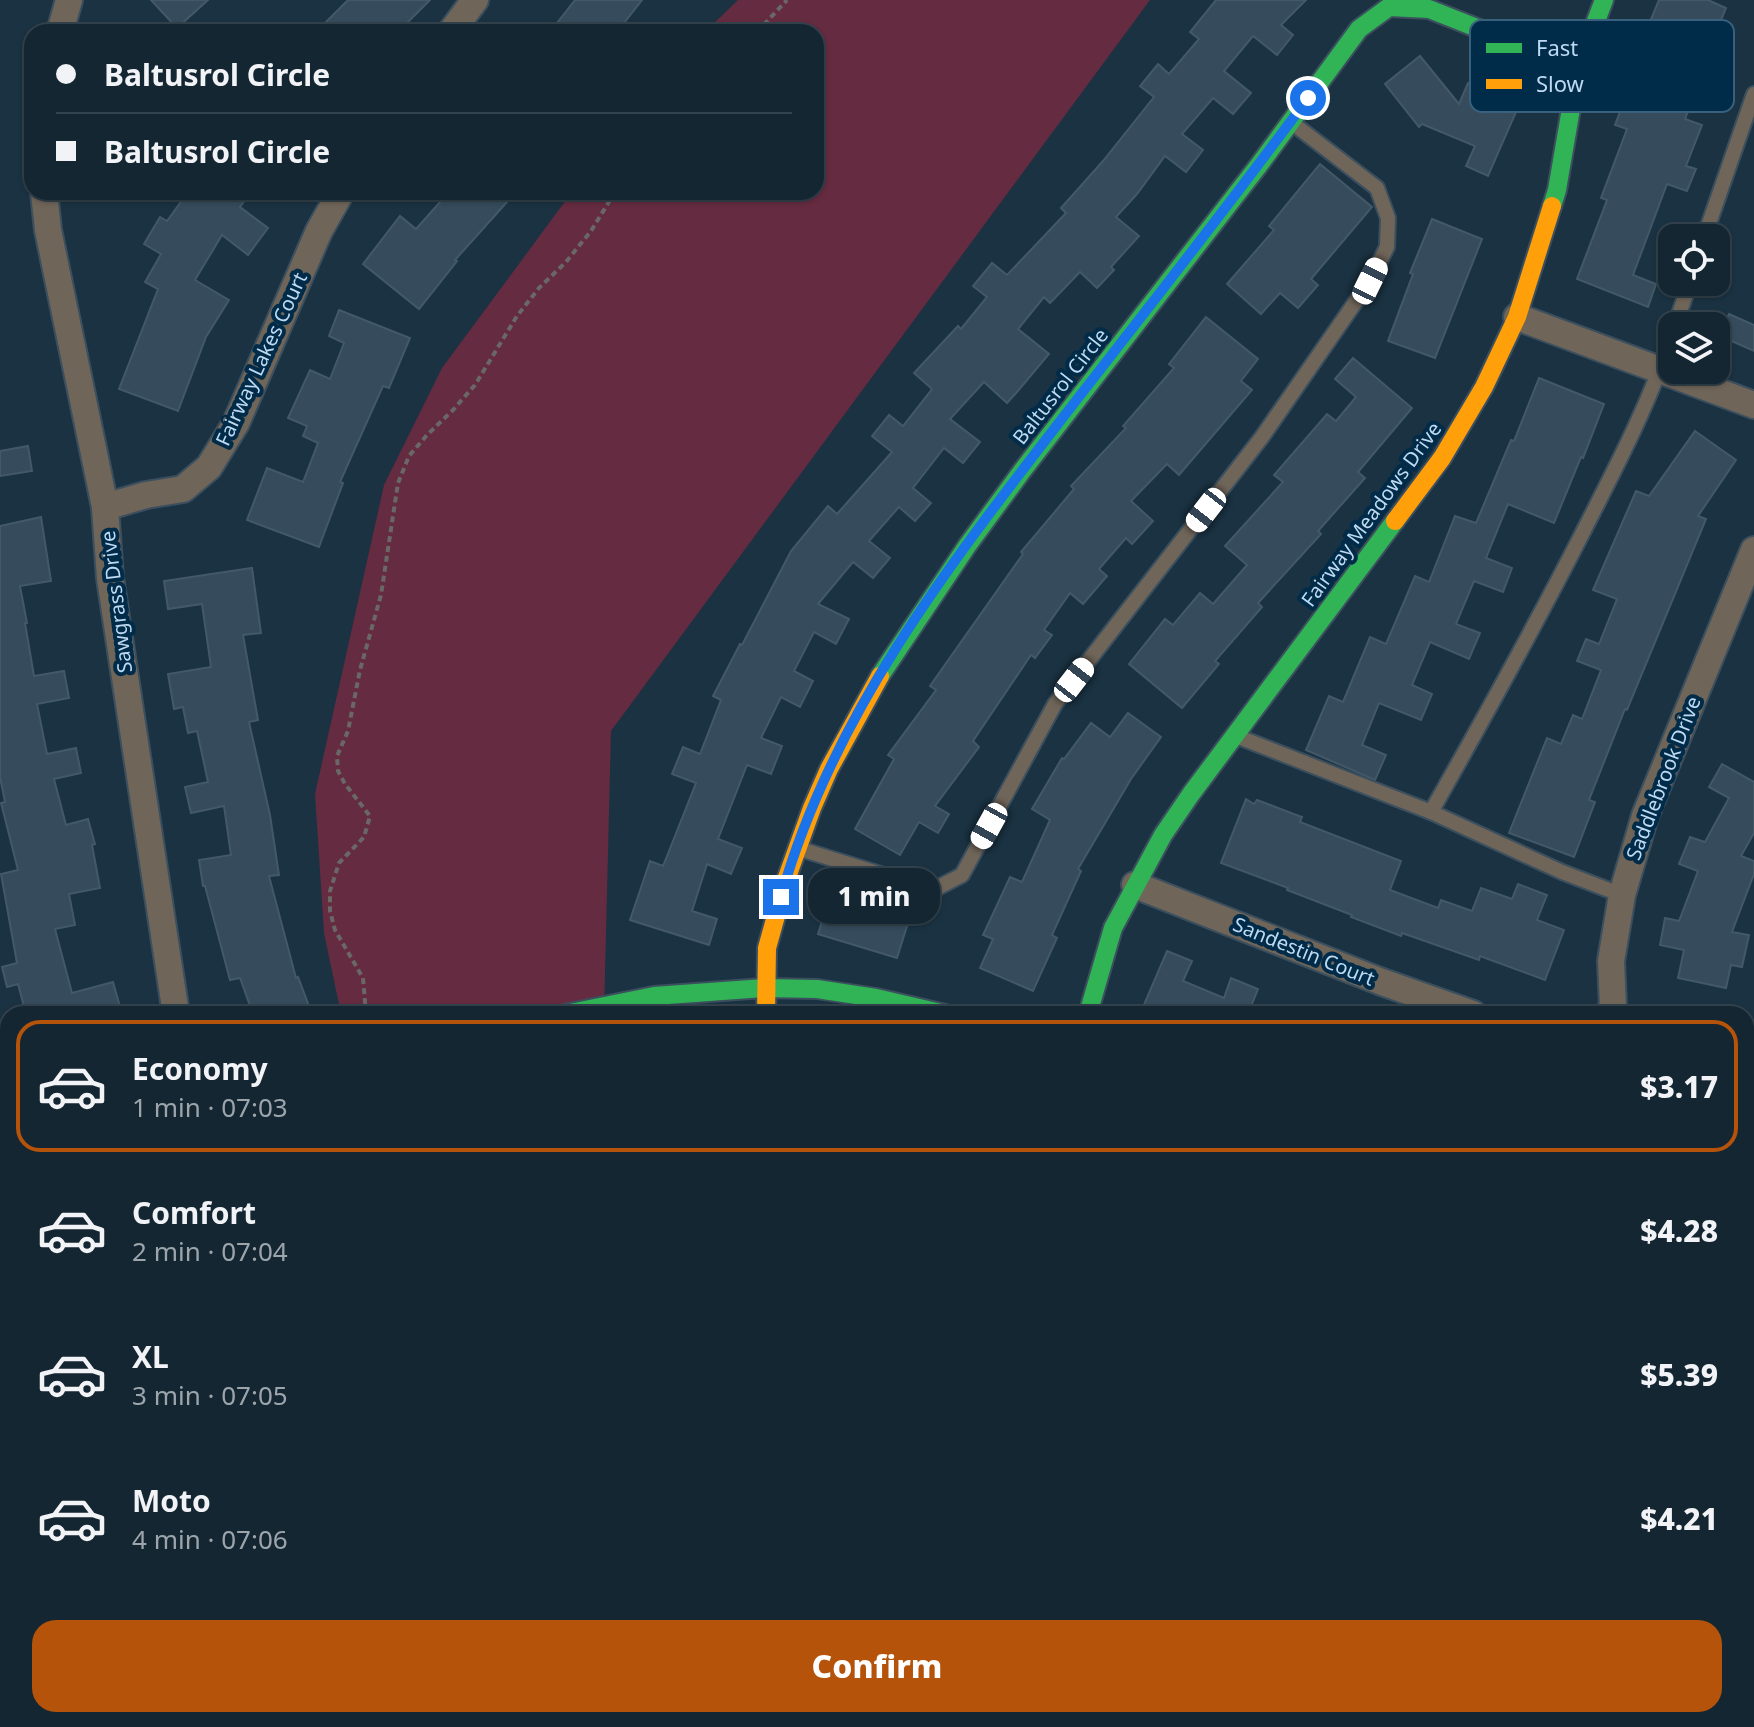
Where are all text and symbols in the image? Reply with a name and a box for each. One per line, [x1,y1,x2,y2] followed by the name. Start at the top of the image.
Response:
[1470,20,1734,112] legend
[1536,32,1578,62] text: Fast
[104,54,330,95] text: Baltusrol Circle
[1536,68,1585,98] text: Slow
[1290,80,1326,116] route start
[104,131,330,172] text: Baltusrol Circle
[1658,224,1730,384] map controls
[1658,224,1730,296] button: locate
[1349,254,1391,308] car
[209,268,313,450] street label: Fairway Lakes Court
[1658,312,1730,384] button: layers
[1006,322,1114,450] street label: Baltusrol Circle
[1295,416,1447,612] street label: Fairway Meadows Drive
[1182,484,1230,536] car
[94,529,138,675] street label: Sawgrass Drive
[1050,654,1098,706] car
[1619,692,1707,864] street label: Saddlebrook Drive
[967,799,1011,853] car
[809,869,941,925] callout: 1 min
[838,878,910,914] text: 1 min
[763,879,799,915] route end
[1229,910,1379,992] street label: Sandestin Court
[132,1048,268,1089] text: Economy
[36,1050,108,1122] icon: car
[1640,1066,1718,1107] text: $3.17
[132,1089,288,1125] text: 1 min · 07:03
[132,1192,256,1233] text: Comfort
[36,1194,108,1266] icon: car
[1640,1210,1718,1251] text: $4.28
[132,1233,288,1269] text: 2 min · 07:04
[132,1336,169,1377] text: XL
[36,1338,108,1410] icon: car
[1640,1354,1718,1395] text: $5.39
[132,1377,288,1413] text: 3 min · 07:05
[132,1480,211,1521] text: Moto
[36,1482,108,1554] icon: car
[1640,1498,1718,1539] text: $4.21
[132,1521,288,1557] text: 4 min · 07:06
[32,1620,1722,1712] button: Confirm

